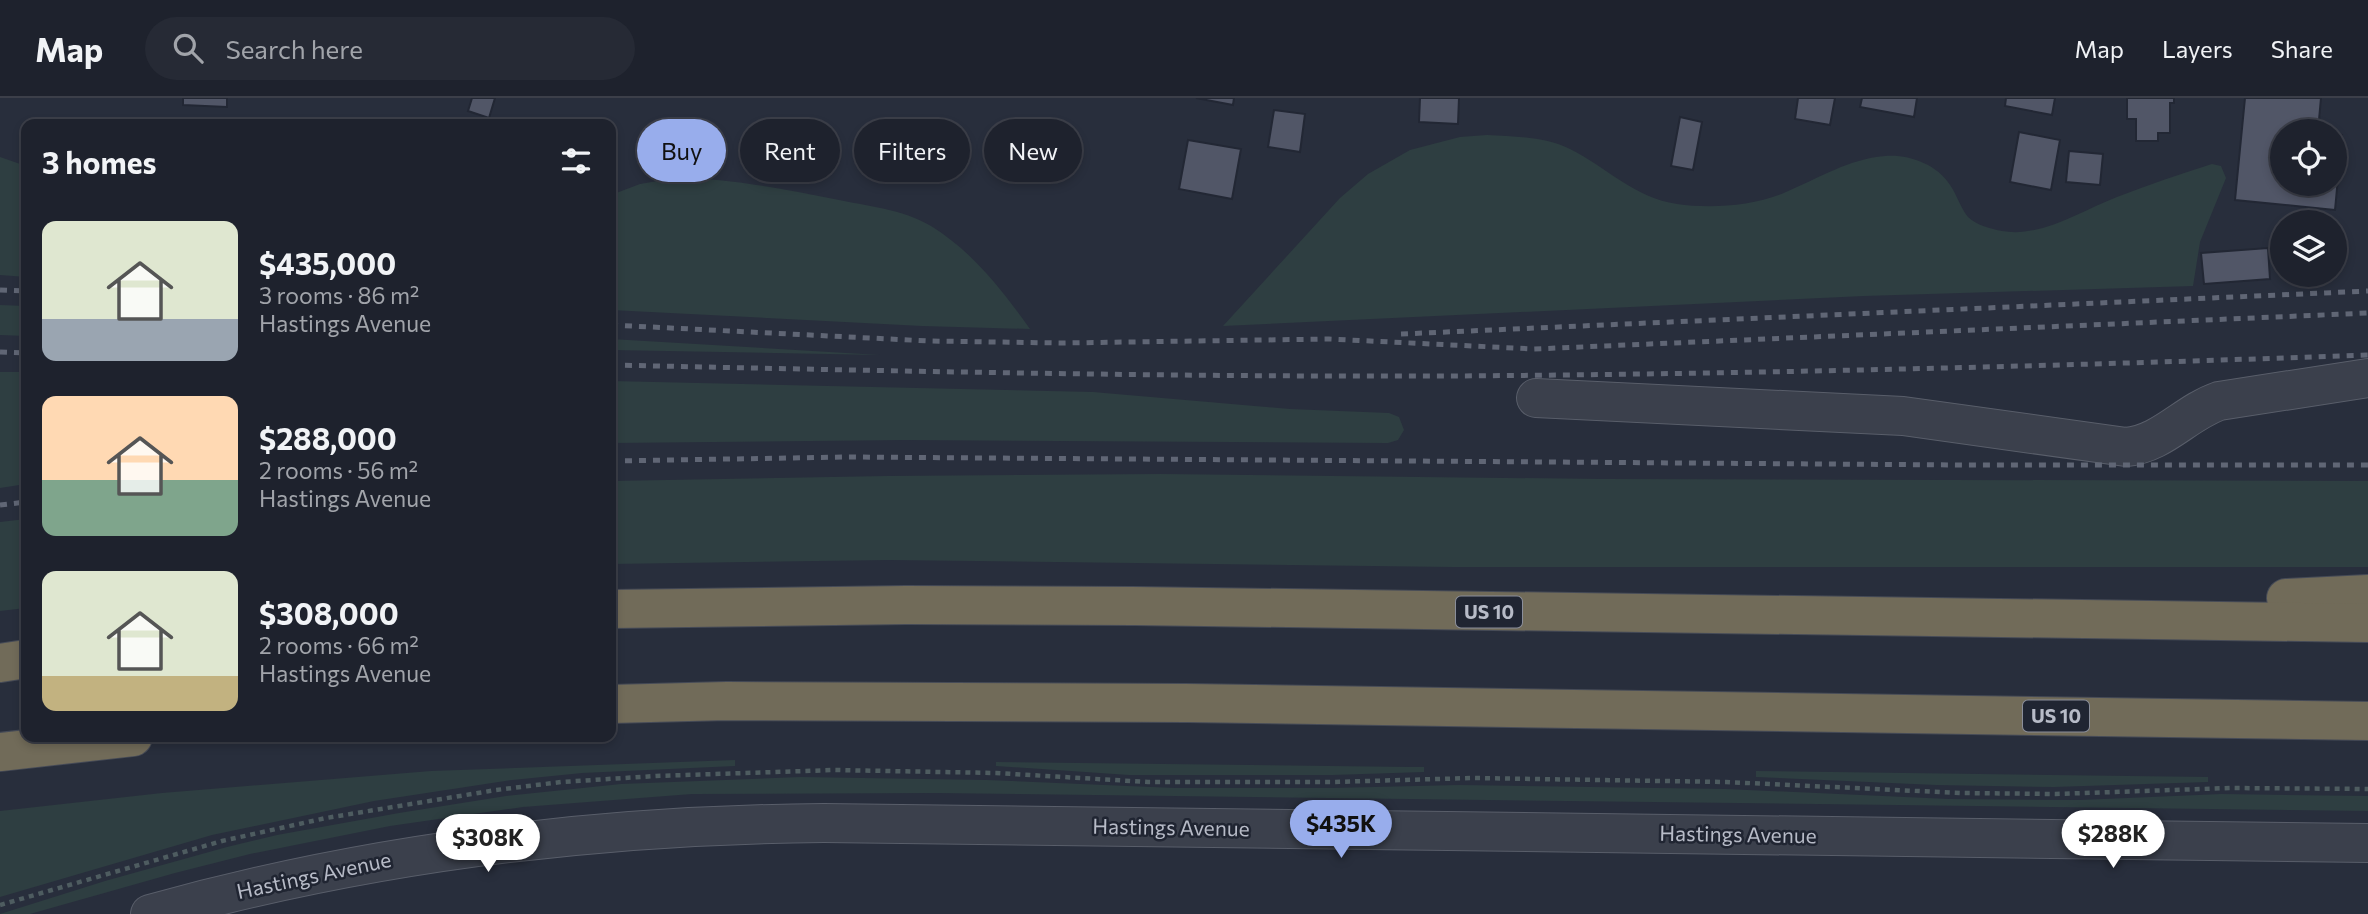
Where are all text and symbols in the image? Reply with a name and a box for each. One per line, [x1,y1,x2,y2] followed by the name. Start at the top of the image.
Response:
[145,17,635,80] search box
[35,28,103,69] text: Map
[169,29,207,67] icon: search
[225,33,363,64] text: Search here
[2075,34,2124,63] text: Map
[2162,34,2233,63] text: Layers
[2271,34,2333,63] text: Share
[637,119,726,182] chip: Buy
[740,119,840,182] chip: Rent
[854,119,970,182] chip: Filters
[984,119,1082,182] chip: New
[2270,119,2347,287] map controls
[2270,119,2347,196] button: locate
[557,142,595,180] icon: filters
[42,143,156,180] text: 3 homes
[2270,210,2347,287] button: layers
[259,244,396,281] text: $435,000
[98,249,182,333] icon: home
[259,281,419,309] text: 3 rooms · 86 m²
[259,309,431,337] text: Hastings Avenue
[259,419,397,456] text: $288,000
[98,424,182,508] icon: home
[259,456,418,484] text: 2 rooms · 56 m²
[259,484,431,512] text: Hastings Avenue
[259,594,399,631] text: $308,000
[1456,597,1522,628] road number: US 10
[98,599,182,683] icon: home
[259,631,419,659] text: 2 rooms · 66 m²
[259,659,431,687] text: Hastings Avenue
[2023,701,2089,732] road number: US 10
[1292,800,1390,860] pin: $435K
[1306,809,1376,837] text: $435K
[2064,810,2162,870] pin: $288K
[1092,813,1250,840] street label: Hastings Avenue
[439,814,537,874] pin: $308K
[2078,819,2148,847] text: $288K
[1659,820,1817,847] street label: Hastings Avenue
[452,823,524,851] text: $308K
[234,846,393,903] street label: Hastings Avenue

